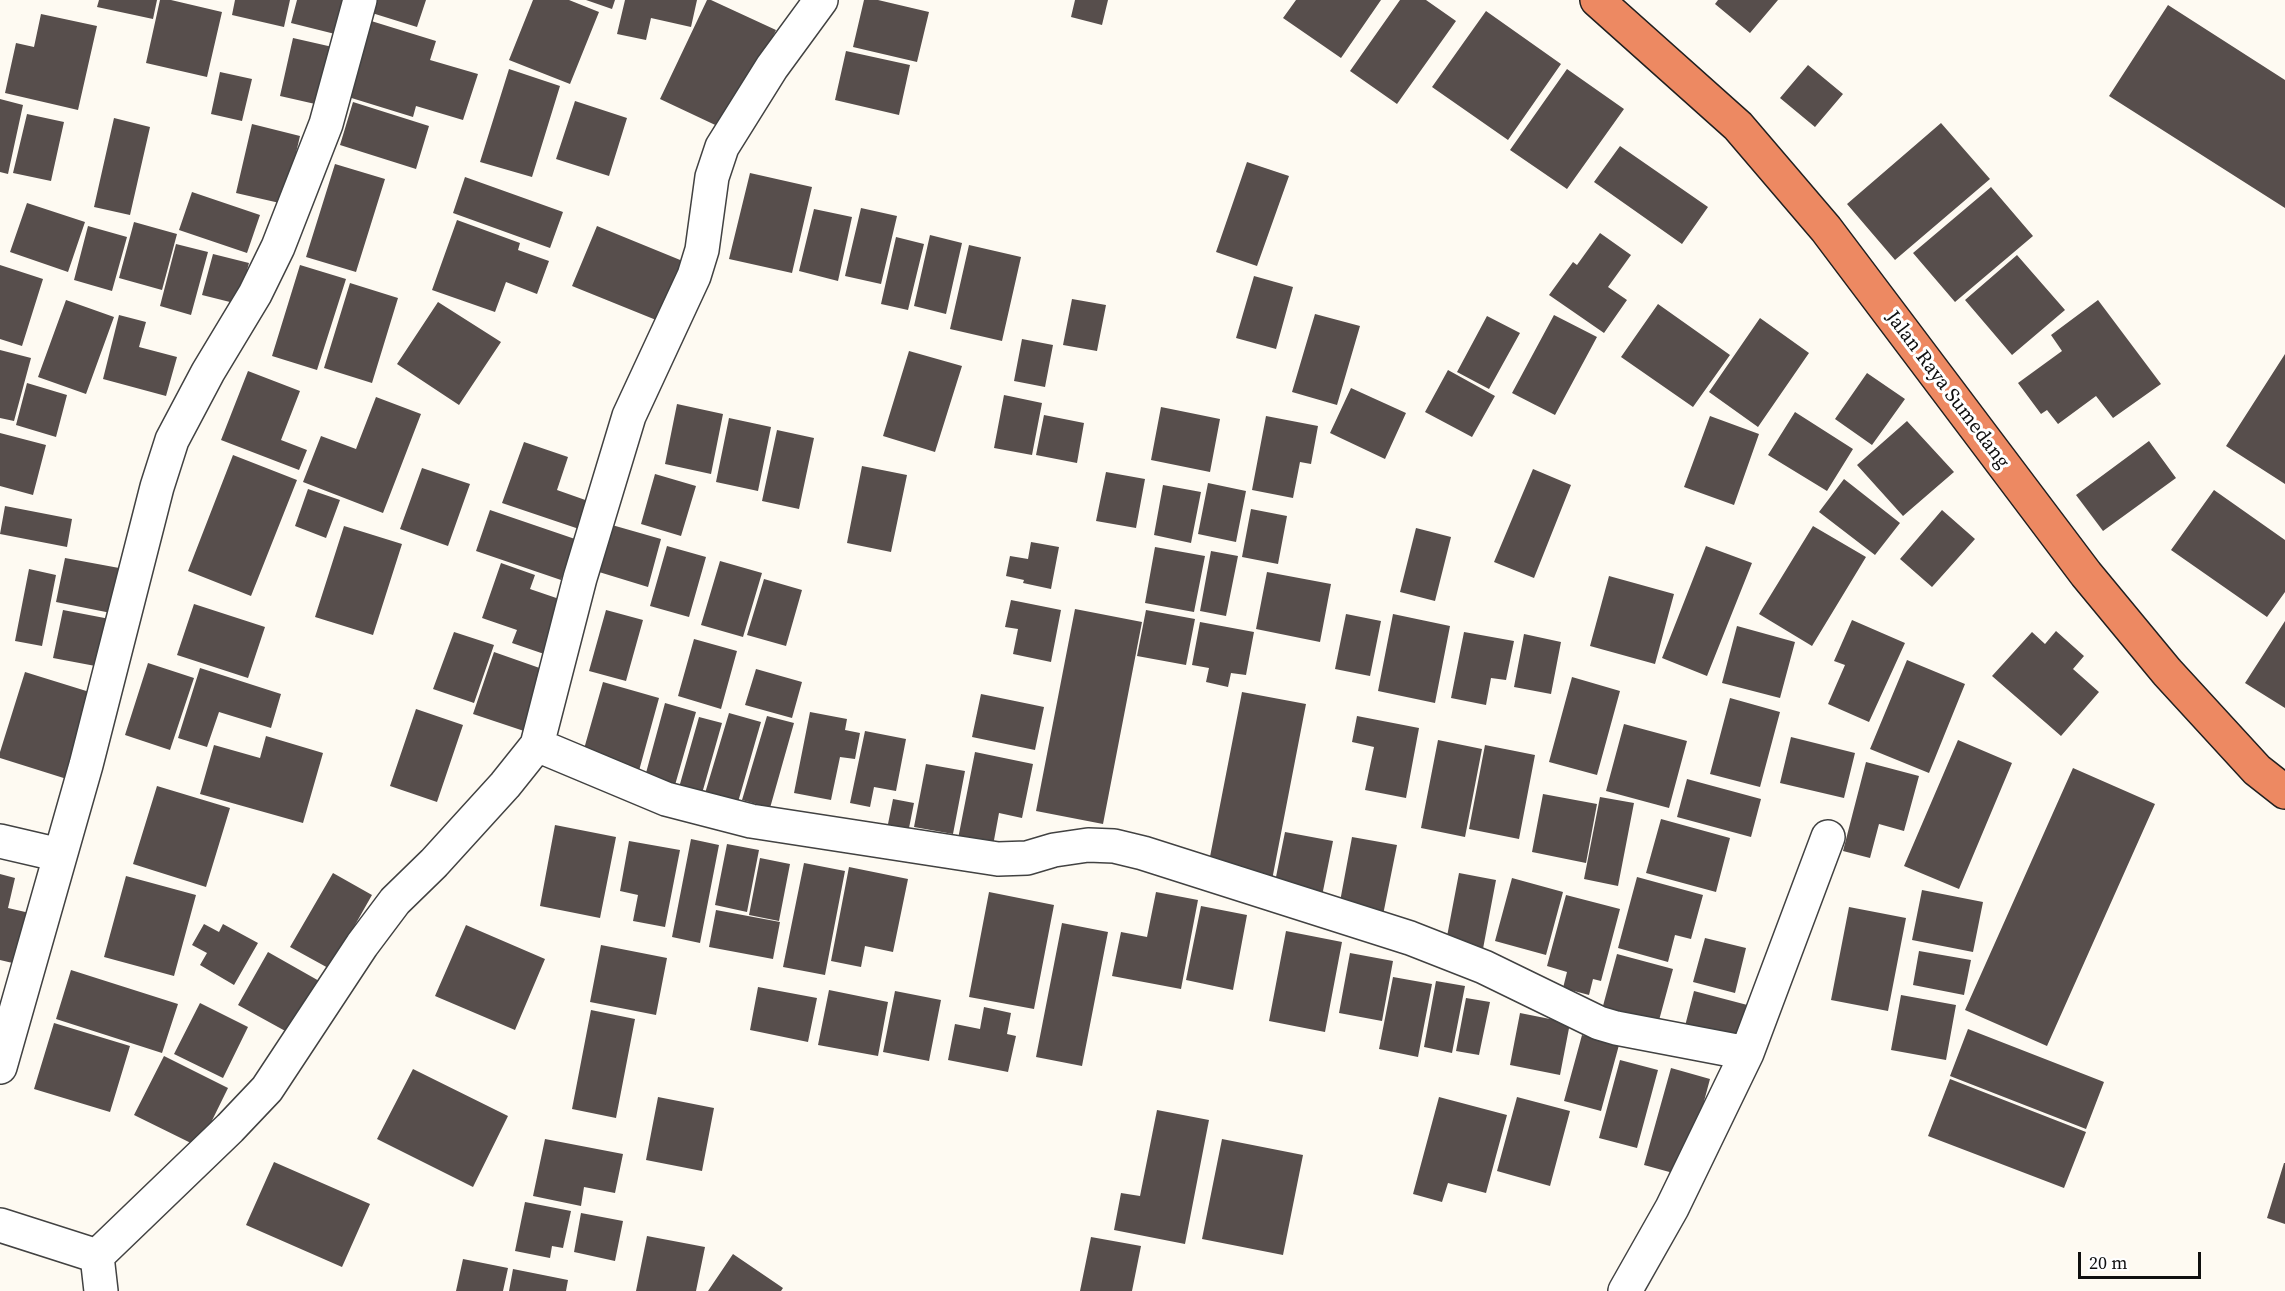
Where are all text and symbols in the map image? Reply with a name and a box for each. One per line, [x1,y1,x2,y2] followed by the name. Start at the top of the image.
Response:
[1880,306,2014,474] street label: Jalan Raya Sumedang
[2081,1240,2204,1278] scale bar
[2089,1250,2127,1275] text: 20 m

